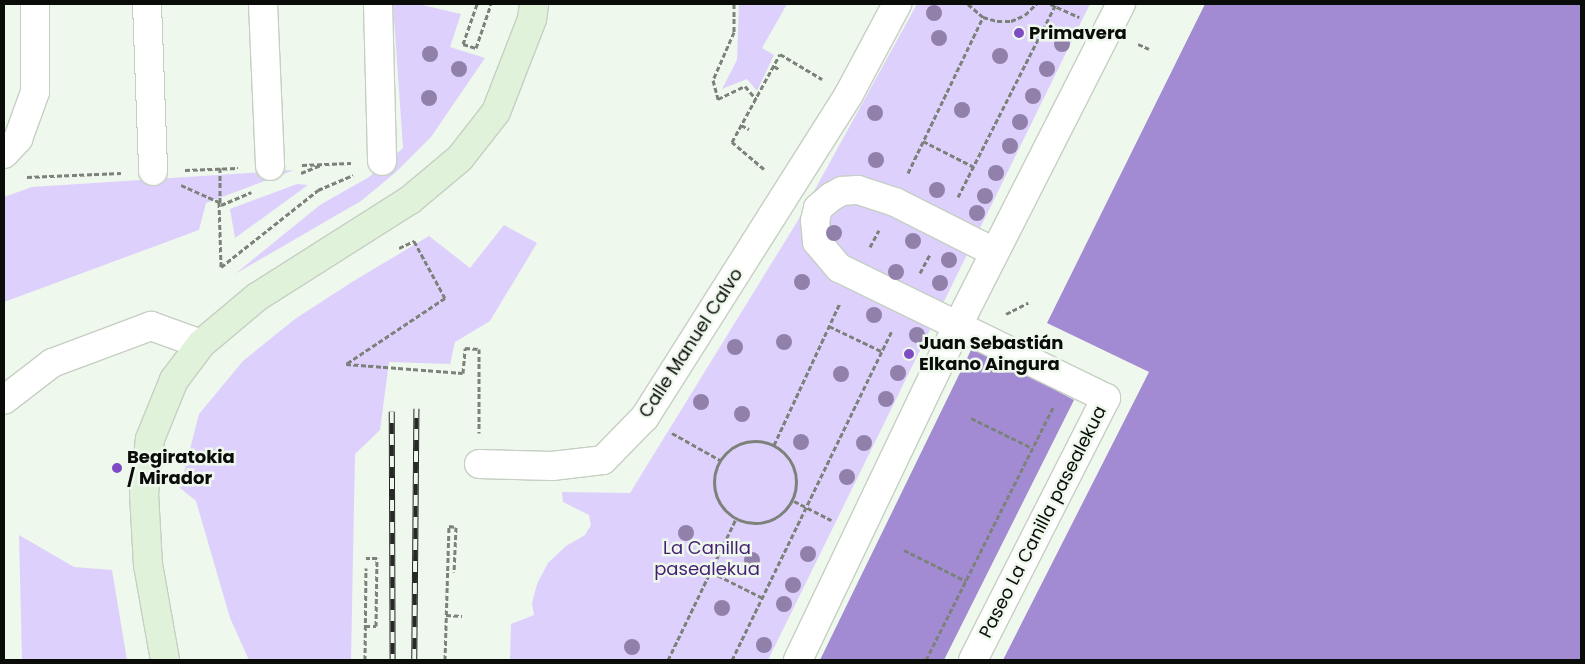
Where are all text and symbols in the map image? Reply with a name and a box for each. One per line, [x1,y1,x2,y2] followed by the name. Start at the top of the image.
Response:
[1029,22,1127,44] place label: Primavera
[1013,27,1025,39] marker: Primavera
[635,264,747,422] street label: Calle Manuel Calvo
[919,333,1063,376] place label: Juan Sebastián Elkano Aingura
[903,348,915,360] marker: Juan Sebastián Elkano Aingura
[975,402,1111,642] street label: Paseo La Canilla pasealekua
[127,447,235,489] place label: Begiratokia / Mirador
[111,462,123,474] marker: Begiratokia / Mirador
[654,538,760,580] park label: La Canilla pasealekua

